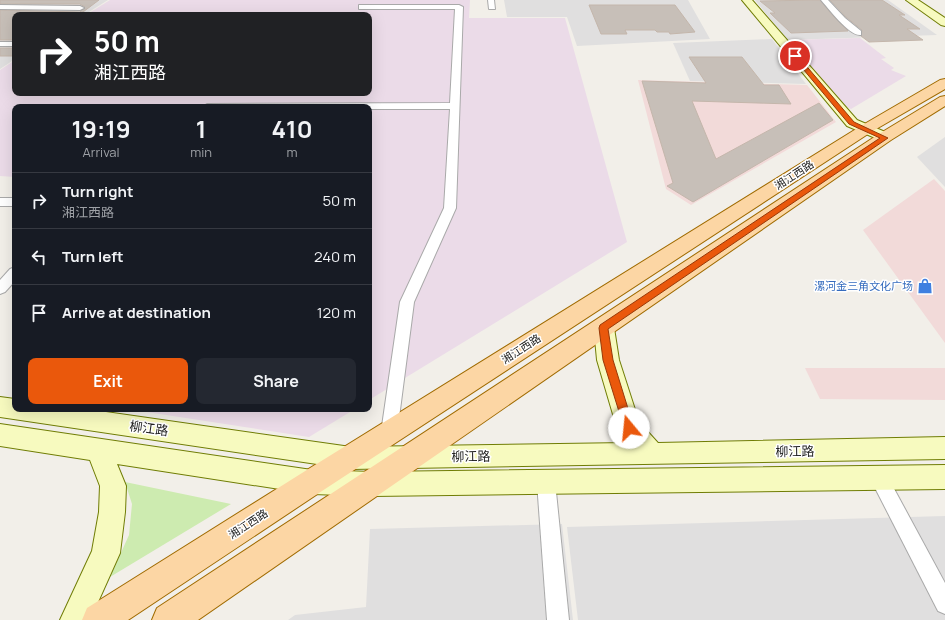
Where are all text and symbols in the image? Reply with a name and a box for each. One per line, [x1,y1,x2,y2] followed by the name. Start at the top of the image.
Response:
[94,22,160,60] text: 50 m
[28,28,80,80] icon: right
[778,39,812,73] pin
[784,45,806,67] icon: arrive
[94,60,166,84] text: 湘江西路
[72,112,131,145] text: 19:19
[196,112,206,145] text: 1
[272,112,312,145] text: 410
[83,143,120,161] text: Arrival
[190,143,212,161] text: min
[286,143,297,161] text: m
[771,156,816,193] street label: 湘江西路
[62,181,133,202] text: Turn right
[28,190,50,212] icon: right
[322,190,356,211] text: 50 m
[62,203,114,221] text: 湘江西路
[28,246,50,268] icon: left
[62,246,124,267] text: Turn left
[314,246,356,267] text: 240 m
[916,277,934,295] shop icon: 漯河金三角文化广场
[814,278,913,293] place label: 漯河金三角文化广场
[28,302,50,324] icon: arrive
[62,302,211,323] text: Arrive at destination
[317,302,356,323] text: 120 m
[498,330,543,367] street label: 湘江西路
[28,358,188,404] button: Exit
[196,358,356,404] button: Share
[608,407,650,449] position arrow
[128,416,170,440] street label: 柳江路
[775,442,815,460] street label: 柳江路
[451,447,491,465] street label: 柳江路
[225,505,270,542] street label: 湘江西路

